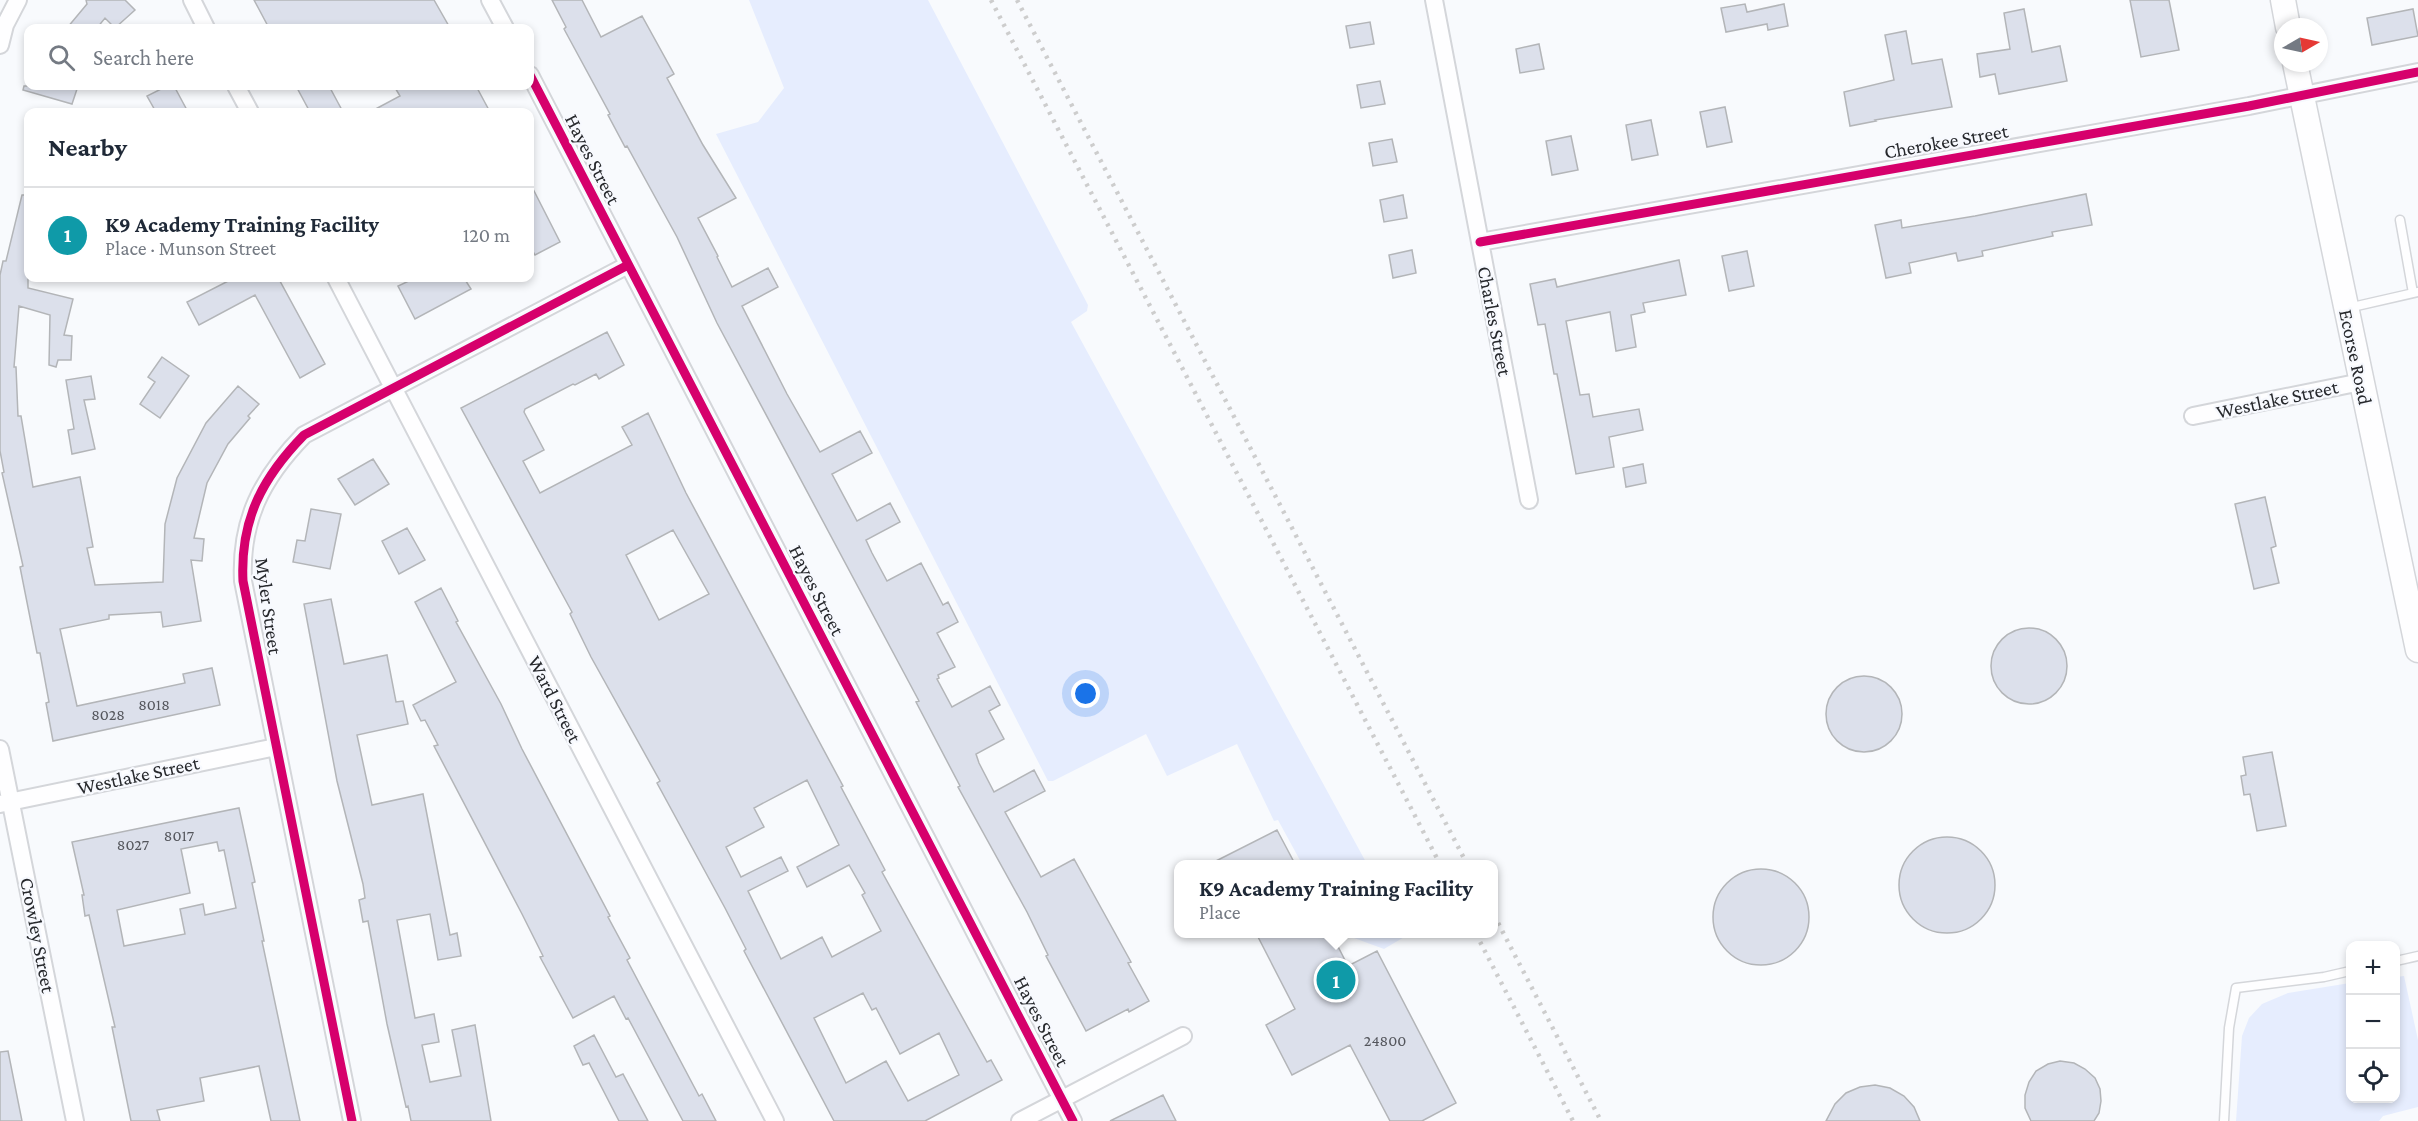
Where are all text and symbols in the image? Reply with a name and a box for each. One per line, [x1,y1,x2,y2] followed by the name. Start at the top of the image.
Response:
[2274,18,2328,72] north arrow
[24,24,534,90] search box
[45,41,78,74] icon: search
[93,45,194,70] text: Search here
[560,110,625,209] street label: Hayes Street
[1882,119,2010,163] street label: Cherokee Street
[48,133,127,162] text: Nearby
[105,212,379,237] text: K9 Academy Training Facility
[64,224,71,246] text: 1
[463,224,510,246] text: 120 m
[105,237,276,259] text: Place · Munson Street
[1474,264,1516,378] street label: Charles Street
[2335,307,2377,407] street label: Ecorse Road
[2214,375,2340,423] street label: Westlake Street
[784,541,849,640] street label: Hayes Street
[250,556,287,656] street label: Myler Street
[524,652,586,746] street label: Ward Street
[1071,679,1100,708] your location
[138,696,170,713] house number: 8018
[91,706,125,723] house number: 8028
[75,751,201,799] street label: Westlake Street
[164,827,195,844] house number: 8017
[117,836,150,853] house number: 8027
[1174,860,1498,938] popup
[15,876,60,995] street label: Crowley Street
[1199,876,1473,901] text: K9 Academy Training Facility
[1199,901,1241,923] text: Place
[2346,941,2400,1103] map controls
[2346,941,2400,995] button: +
[1316,958,1356,1002] pin: 1
[1009,972,1074,1071] street label: Hayes Street
[2346,995,2400,1049] button: −
[1364,1032,1406,1049] house number: 24800
[2346,1049,2400,1103] button: locate

